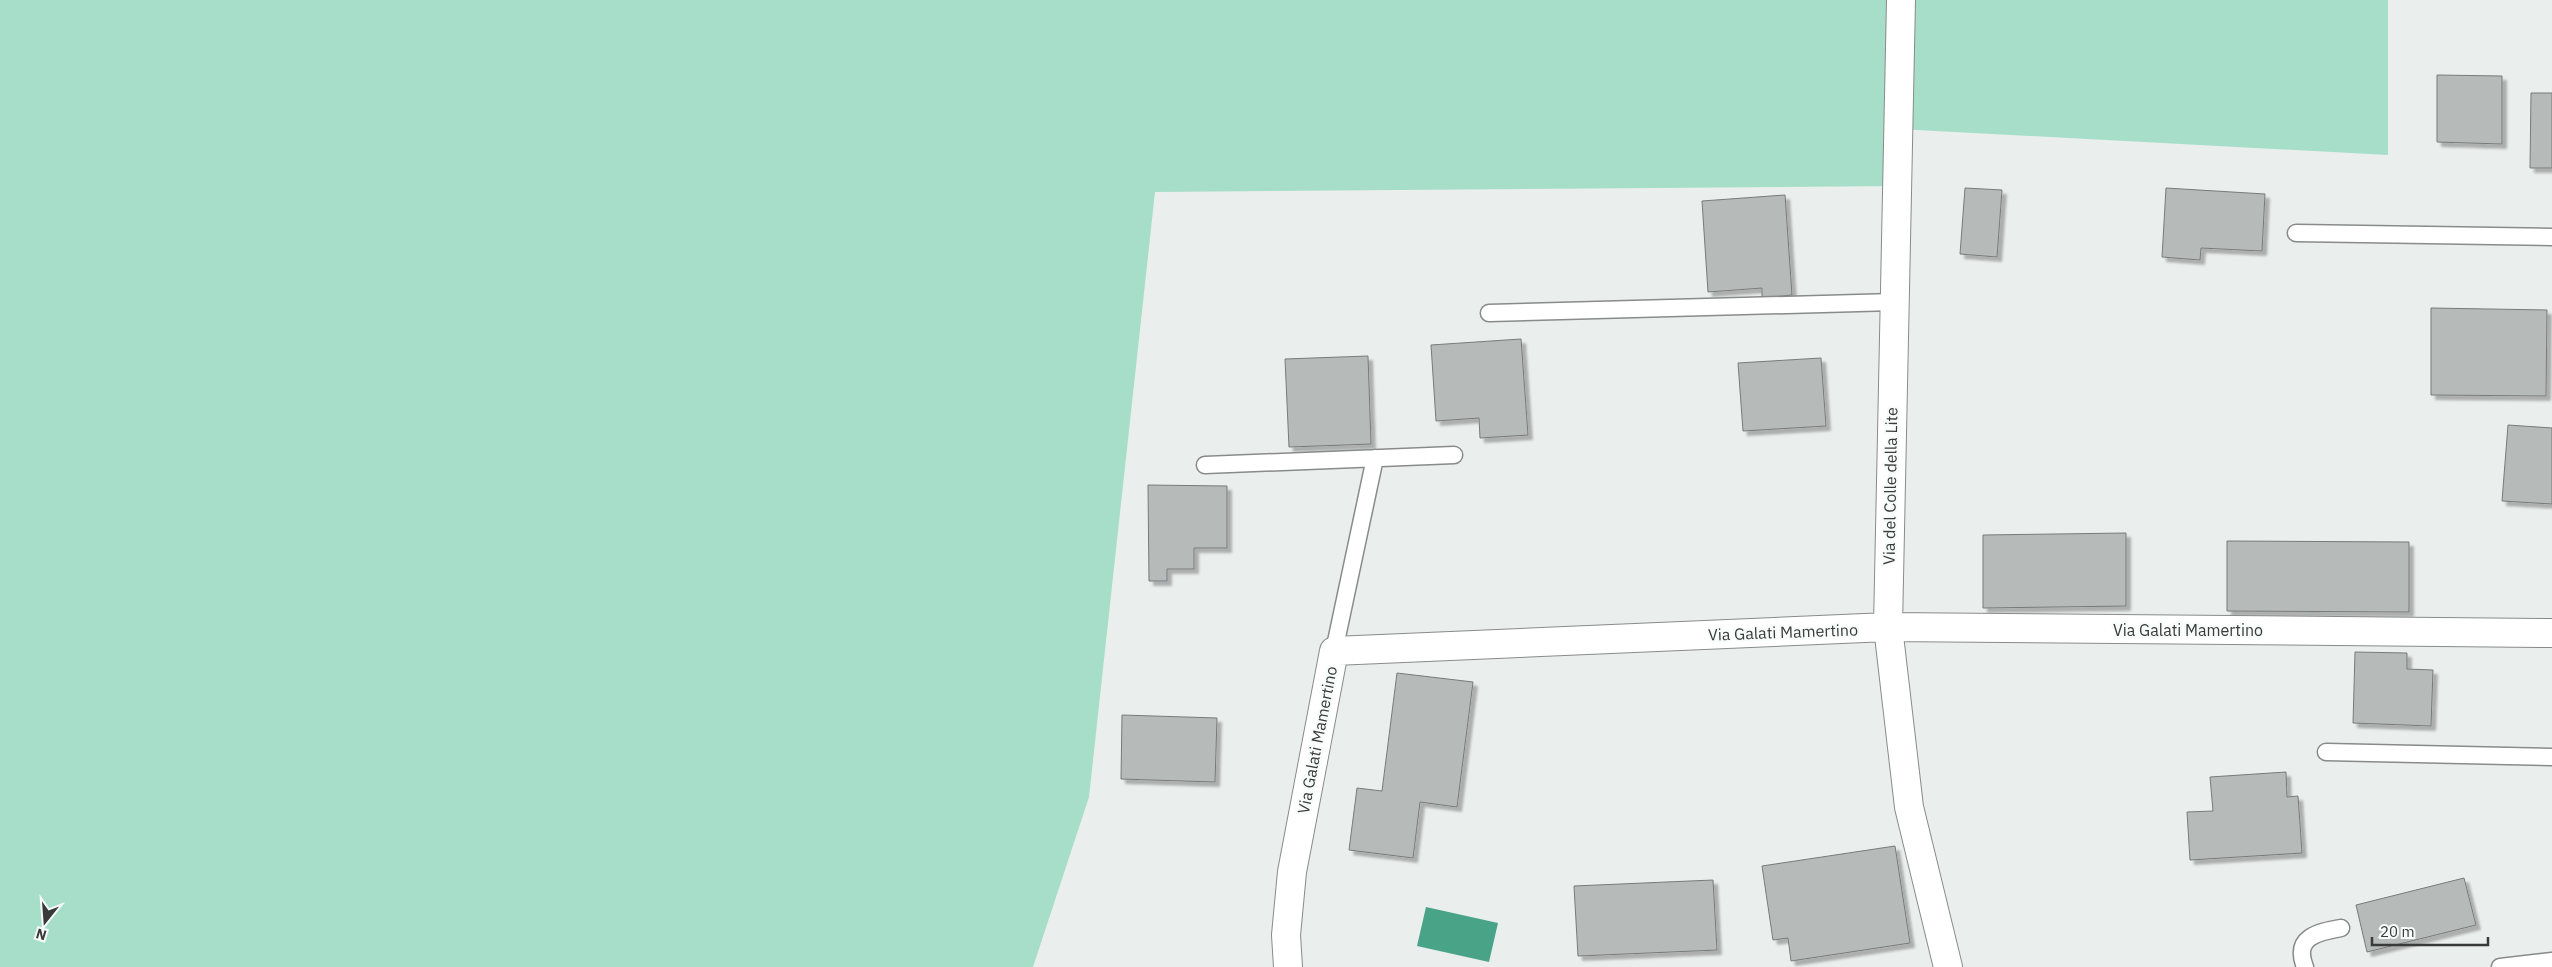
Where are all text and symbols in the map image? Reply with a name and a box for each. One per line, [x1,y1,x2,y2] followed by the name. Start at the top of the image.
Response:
[1879,407,1901,565] street label: Via del Colle della Lite
[1708,619,1858,645] street label: Via Galati Mamertino
[2113,620,2263,640] street label: Via Galati Mamertino
[1293,664,1341,815] street label: Via Galati Mamertino
[20,897,70,947] north arrow
[2372,914,2488,946] scale bar
[2380,922,2415,941] text: 20 m
[34,924,49,945] text: N

